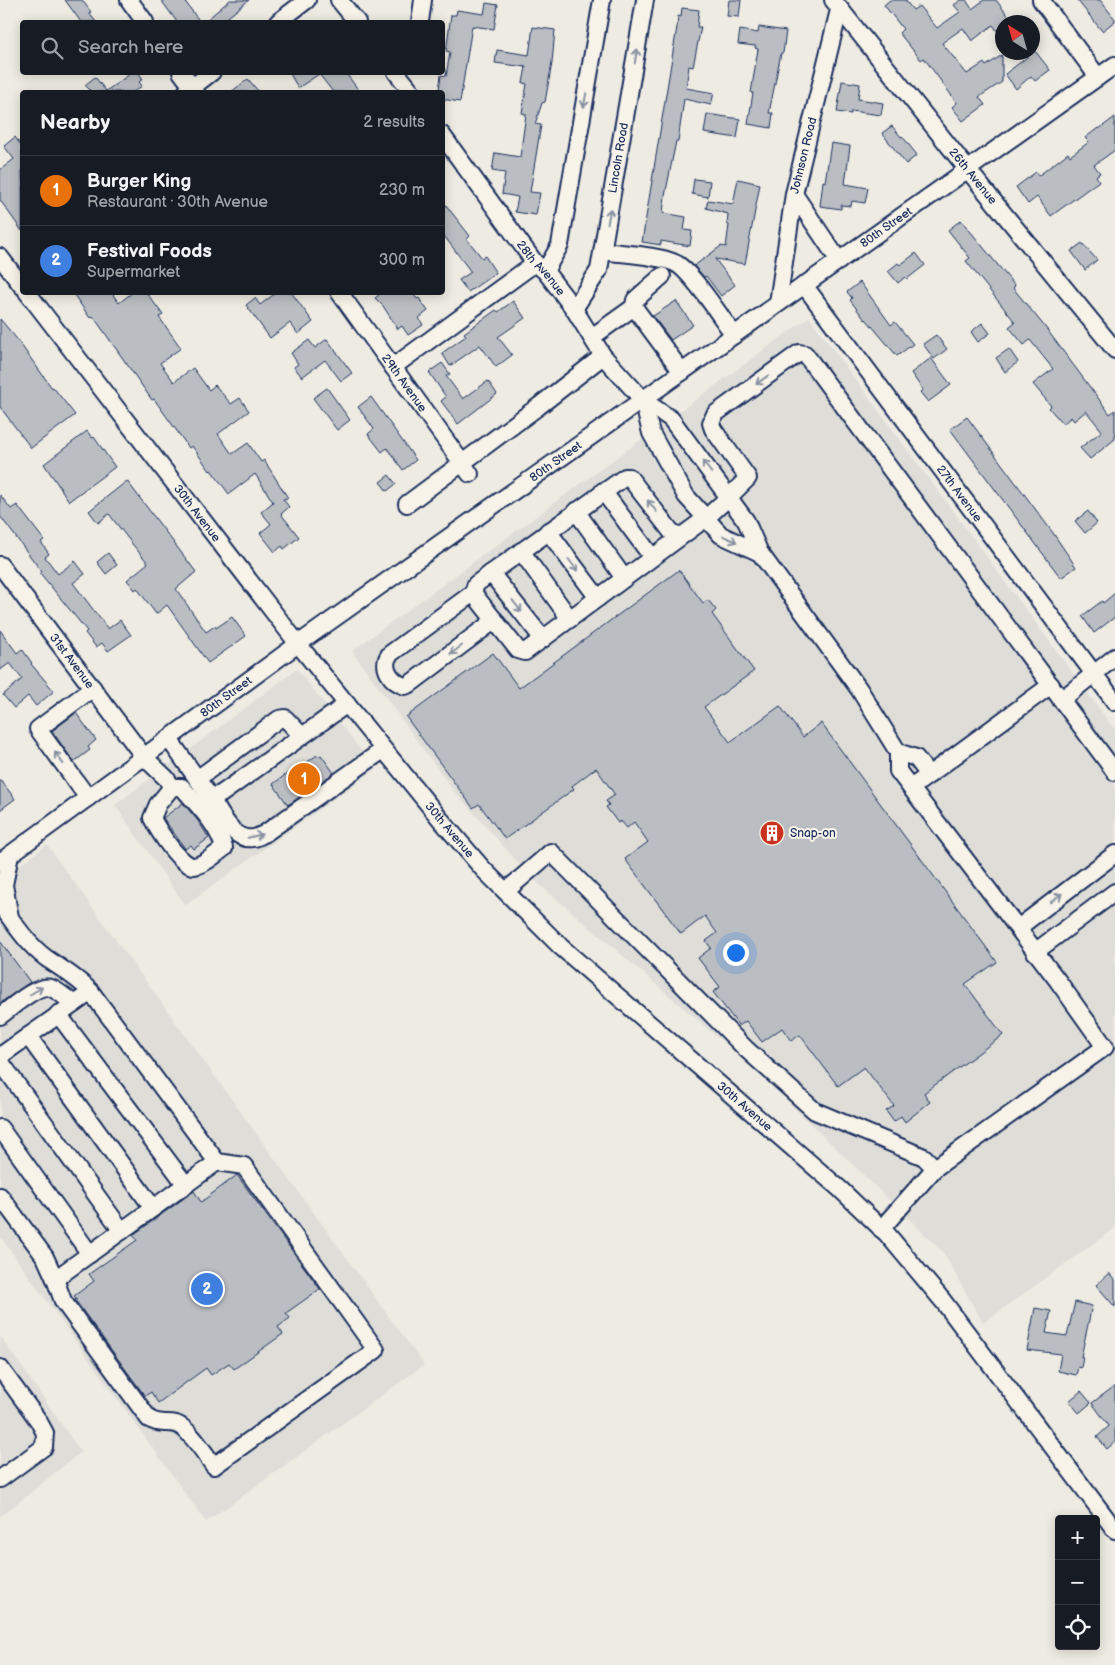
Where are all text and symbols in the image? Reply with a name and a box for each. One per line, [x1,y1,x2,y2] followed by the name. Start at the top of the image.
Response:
[995,15,1040,60] north arrow
[20,20,445,75] search box
[38,34,66,62] icon: search
[78,36,183,59] text: Search here
[631,48,641,64] one-way arrow
[579,91,589,107] one-way arrow
[40,110,110,135] text: Nearby
[363,113,425,132] text: 2 results
[787,116,821,195] street label: Johnson Road
[605,121,632,195] street label: Lincoln Road
[945,145,1000,208] street label: 26th Avenue
[87,170,191,193] text: Burger King
[53,181,59,200] text: 1
[379,181,425,200] text: 230 m
[87,193,268,212] text: Restaurant · 30th Avenue
[857,204,916,251] street label: 80th Street
[604,208,614,224] one-way arrow
[513,238,568,299] street label: 28th Avenue
[87,240,212,263] text: Festival Foods
[51,251,61,270] text: 2
[379,251,425,270] text: 300 m
[87,263,180,282] text: Supermarket
[378,351,430,415] street label: 29th Avenue
[756,375,769,386] one-way arrow
[527,438,585,485] street label: 80th Street
[701,461,712,474] one-way arrow
[933,462,985,525] street label: 27th Avenue
[170,482,224,545] street label: 30th Avenue
[647,499,657,513] one-way arrow
[722,534,737,544] one-way arrow
[568,558,578,572] one-way arrow
[512,599,522,613] one-way arrow
[46,631,97,692] street label: 31st Avenue
[450,644,463,655] one-way arrow
[197,673,255,721] street label: 80th Street
[54,751,64,765] one-way arrow
[288,760,320,798] pin: 1
[421,799,477,861] street label: 30th Avenue
[759,820,785,846] building icon: Snap-on
[790,826,836,841] place label: Snap-on
[246,831,262,840] one-way arrow
[1049,893,1062,904] one-way arrow
[723,940,749,966] your location
[29,985,43,995] one-way arrow
[714,1079,775,1135] street label: 30th Avenue
[191,1270,223,1308] pin: 2
[1055,1515,1100,1650] map controls
[1055,1515,1100,1560] button: +
[1055,1560,1100,1605] button: −
[1055,1605,1100,1650] button: locate

